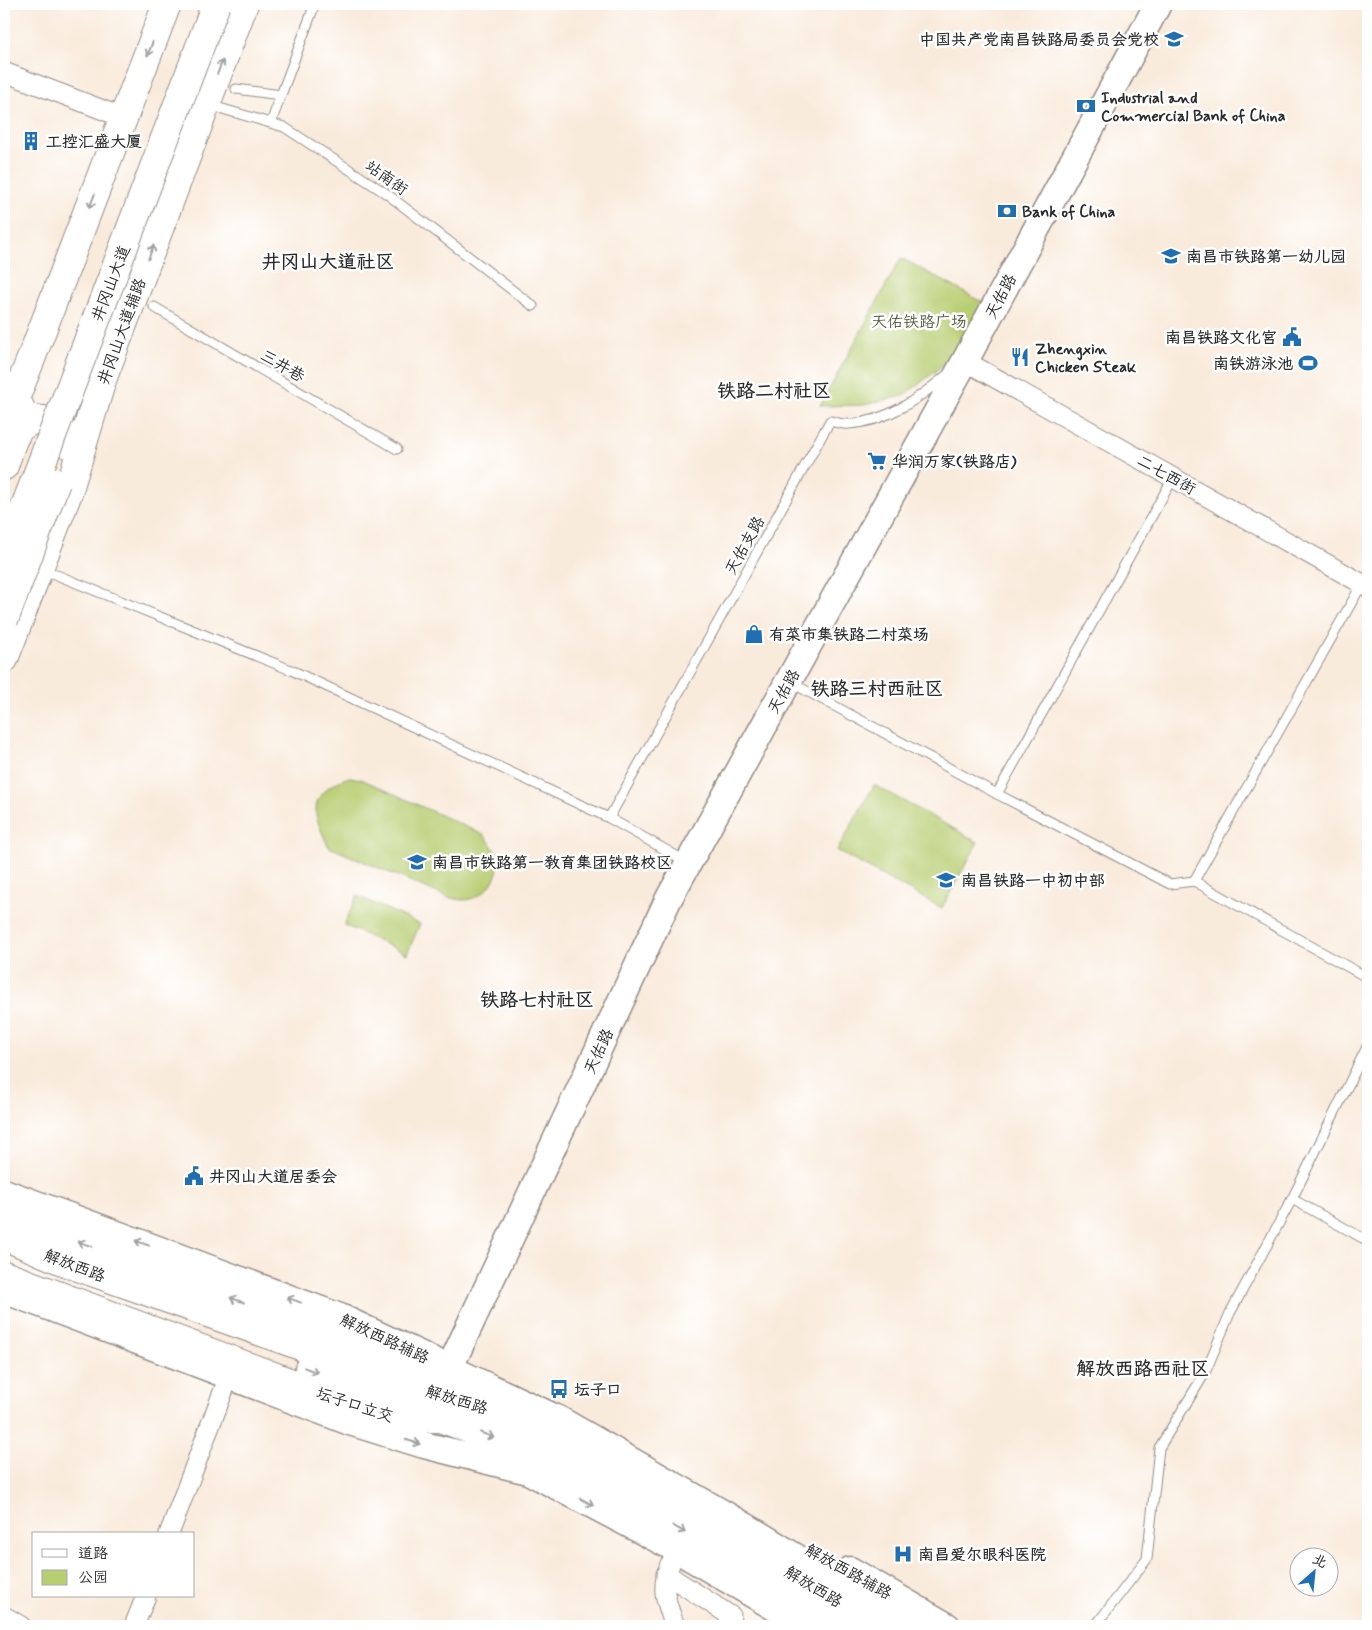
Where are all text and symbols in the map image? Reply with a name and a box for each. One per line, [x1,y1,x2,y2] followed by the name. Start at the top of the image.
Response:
[1163,28,1185,50] school or university icon: 中国共产党南昌铁路局委员会党校
[919,30,1159,51] place label: 中国共产党南昌铁路局委员会党校
[145,41,154,56] one-way arrow
[216,60,226,75] one-way arrow
[1101,88,1286,127] place label: Industrial and Commercial Bank of China
[1075,95,1097,117] bank icon: Industrial and Commercial Bank of China
[20,130,42,152] building icon: 工控汇盛大厦
[46,132,142,153] place label: 工控汇盛大厦
[360,156,412,201] street label: 站南街
[87,193,96,208] one-way arrow
[996,200,1018,222] bank icon: Bank of China
[1022,202,1116,223] place label: Bank of China
[87,242,136,325] street label: 井冈山大道
[147,244,156,259] one-way arrow
[1160,245,1182,267] school or university icon: 南昌市铁路第一幼儿园
[1186,247,1346,268] place label: 南昌市铁路第一幼儿园
[261,250,395,275] district label: 井冈山大道社区
[981,271,1022,323] street label: 天佑路
[93,275,151,388] street label: 井冈山大道辅路
[871,312,967,333] park label: 天佑铁路广场
[1281,326,1303,348] public building icon: 南昌铁路文化宫
[1165,328,1277,349] place label: 南昌铁路文化宫
[1035,339,1137,378] place label: Zhengxin Chicken Steak
[256,345,308,387] street label: 三井巷
[1009,346,1031,368] restaurant icon: Zhengxin Chicken Steak
[1297,352,1319,374] sports icon: 南铁游泳池
[1213,354,1293,375] place label: 南铁游泳池
[717,379,831,404] district label: 铁路二村社区
[866,450,888,472] supermarket icon: 华润万家(铁路店)
[1133,451,1199,500] street label: 二七西街
[892,452,1017,473] place label: 华润万家(铁路店)
[721,513,770,579] street label: 天佑支路
[743,623,765,645] shop icon: 有菜市集铁路二村菜场
[769,625,929,646] place label: 有菜市集铁路二村菜场
[763,666,805,718] street label: 天佑路
[810,677,944,702] district label: 铁路三村西社区
[406,851,428,873] school or university icon: 南昌市铁路第一教育集团铁路校区
[432,853,672,874] place label: 南昌市铁路第一教育集团铁路校区
[935,869,957,891] school or university icon: 南昌铁路一中初中部
[961,871,1105,892] place label: 南昌铁路一中初中部
[480,988,594,1013] district label: 铁路七村社区
[580,1025,619,1078] street label: 天佑路
[183,1165,205,1187] public building icon: 井冈山大道居委会
[209,1167,337,1188] place label: 井冈山大道居委会
[134,1238,150,1247] one-way arrow
[78,1239,93,1248] one-way arrow
[41,1245,108,1288] street label: 解放西路
[230,1295,246,1304] one-way arrow
[287,1295,302,1304] one-way arrow
[336,1310,432,1369] street label: 解放西路辅路
[1076,1357,1210,1382] district label: 解放西路西社区
[303,1366,318,1375] one-way arrow
[548,1378,570,1400] bus stop icon: 坛子口
[574,1380,622,1401] place label: 坛子口
[423,1381,490,1420] street label: 解放西路
[313,1383,396,1428] street label: 坛子口立交
[478,1431,494,1440] one-way arrow
[405,1437,421,1447] one-way arrow
[579,1497,594,1507] one-way arrow
[671,1525,686,1535] one-way arrow
[32,1532,195,1598] legend
[802,1539,896,1603] street label: 解放西路辅路
[892,1543,914,1565] hospital icon: 南昌爱尔眼科医院
[78,1544,108,1564] text: 道路
[918,1545,1046,1566] place label: 南昌爱尔眼科医院
[1290,1548,1340,1598] north arrow
[1309,1550,1330,1573] text: 北
[782,1561,846,1611] street label: 解放西路
[78,1568,108,1588] text: 公园

